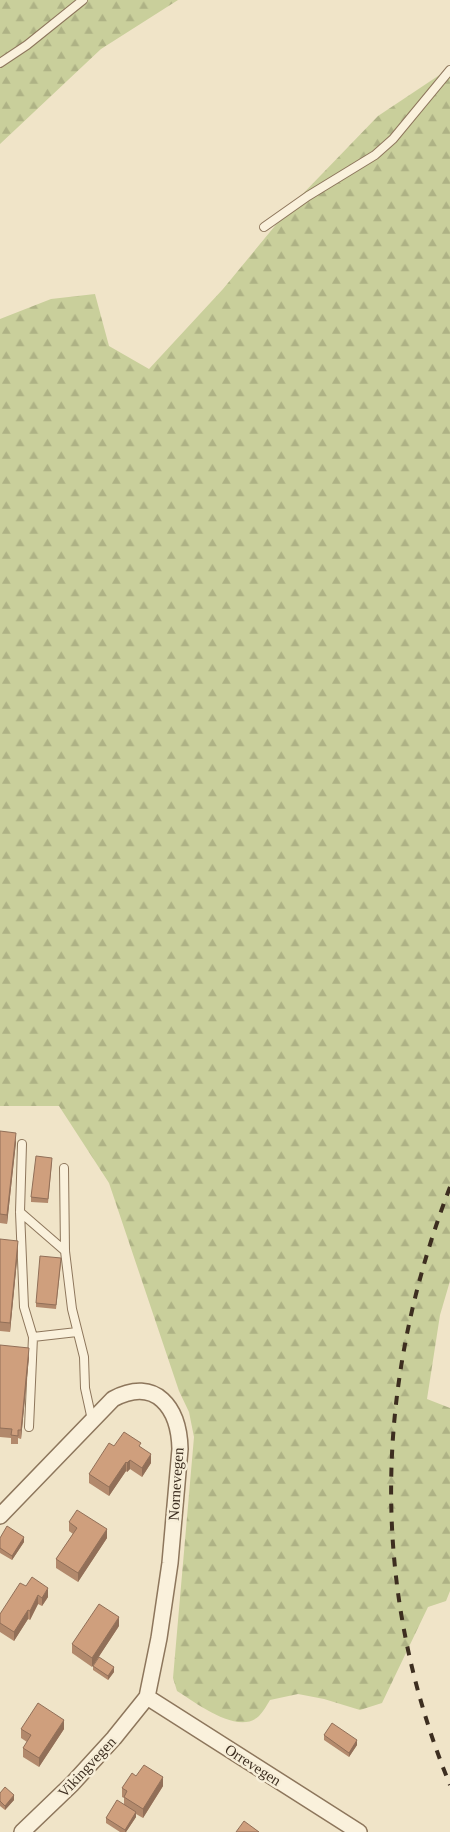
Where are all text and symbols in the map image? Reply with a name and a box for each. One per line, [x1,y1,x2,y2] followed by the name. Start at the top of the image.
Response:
[165,1446,187,1521] street label: Nornevegen
[55,1733,119,1800] street label: Vikingvegen
[222,1741,284,1789] street label: Orrevegen

